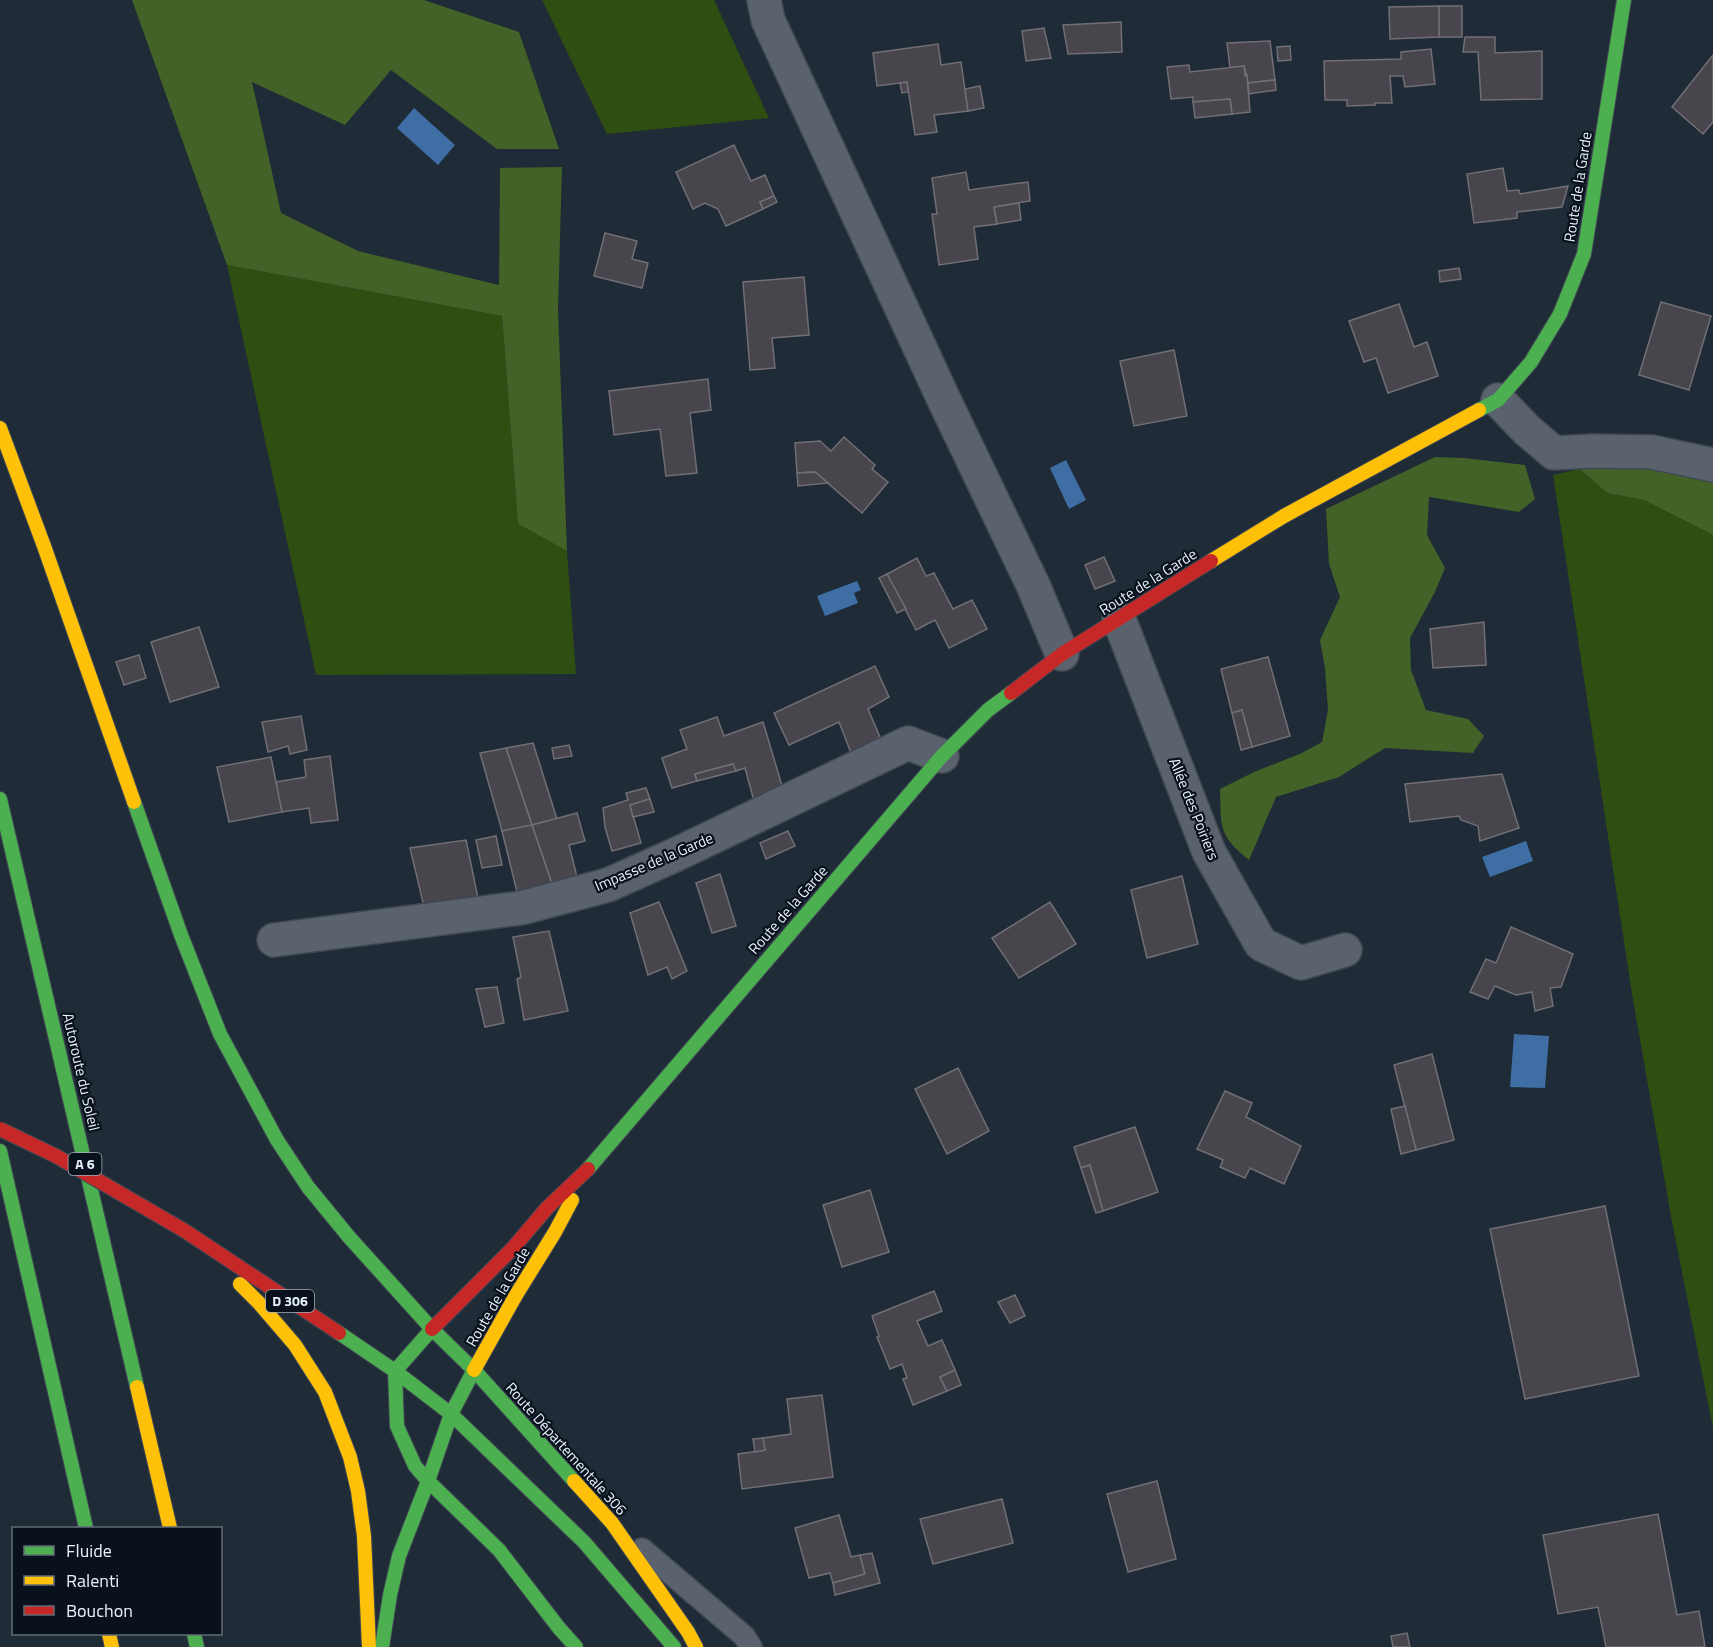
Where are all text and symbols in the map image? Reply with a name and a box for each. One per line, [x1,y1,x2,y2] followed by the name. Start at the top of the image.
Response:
[1557,130,1598,244] street label: Route de la Garde
[1094,542,1201,621] street label: Route de la Garde
[1164,754,1225,863] street label: Allée des Poiriers
[591,826,717,897] street label: Impasse de la Garde
[742,860,833,959] street label: Route de la Garde
[57,1011,106,1133] street label: Autoroute du Soleil
[68,1153,101,1175] road number: A 6
[460,1243,535,1351] street label: Route de la Garde
[266,1290,314,1312] road number: D 306
[500,1377,633,1520] street label: Route Départementale 306
[12,1527,222,1635] legend
[66,1537,112,1564] text: Fluide
[66,1567,119,1594] text: Ralenti
[66,1597,133,1624] text: Bouchon

